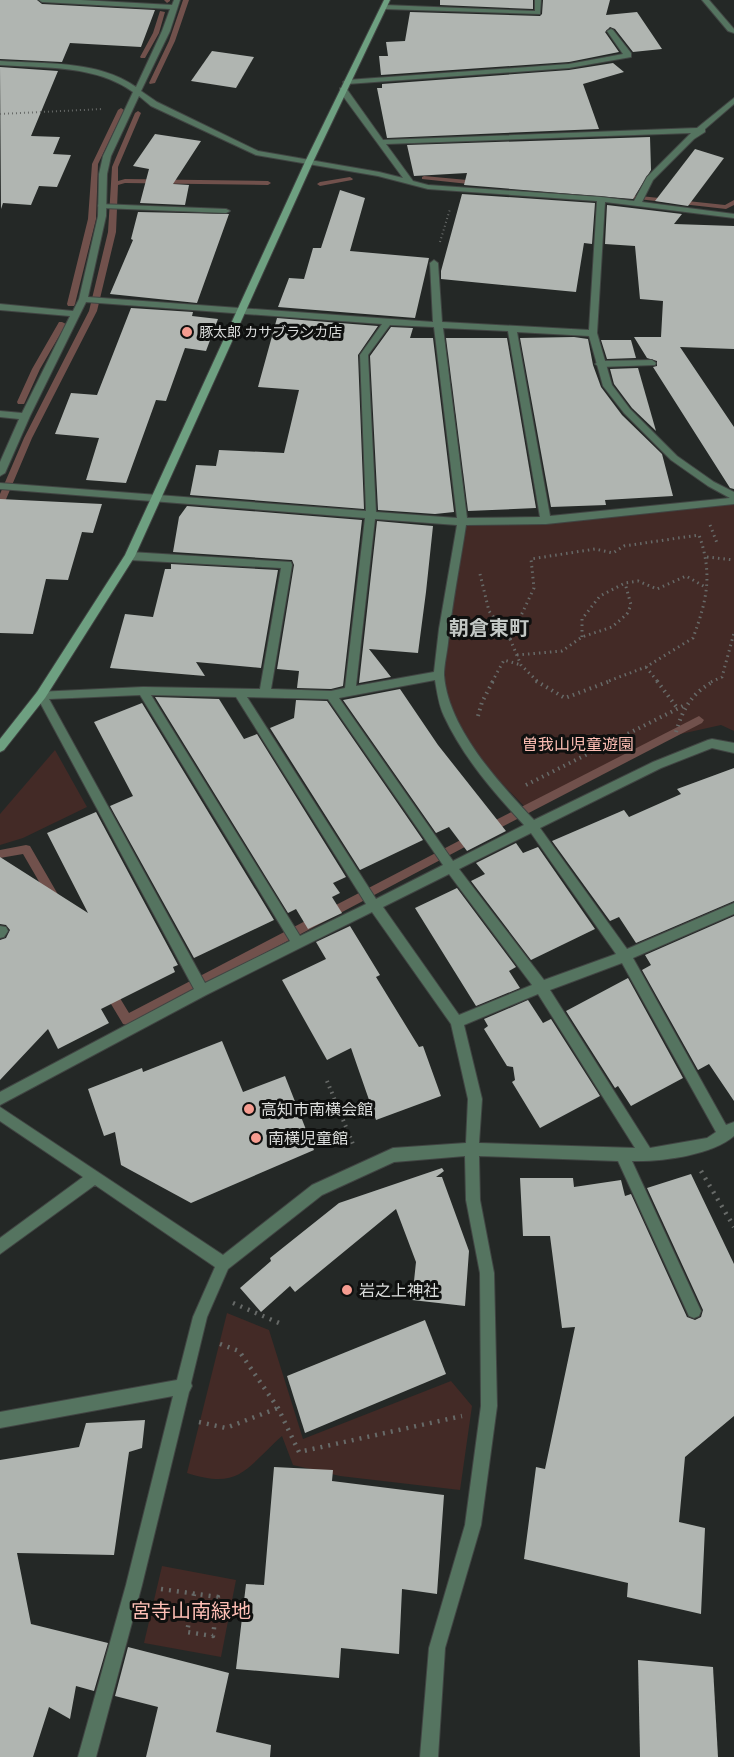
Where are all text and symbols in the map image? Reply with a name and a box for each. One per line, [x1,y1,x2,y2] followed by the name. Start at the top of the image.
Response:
[199,324,342,341] place label: 豚太郎 カサブランカ店
[180,325,194,339] marker: 豚太郎 カサブランカ店
[449,616,529,640] district label: 朝倉東町
[522,735,634,754] park label: 曽我山児童遊園
[261,1100,373,1119] place label: 高知市南横会館
[242,1102,256,1116] marker: 高知市南横会館
[268,1129,348,1148] place label: 南横児童館
[249,1131,263,1145] marker: 南横児童館
[359,1281,439,1300] place label: 岩之上神社
[340,1283,354,1297] marker: 岩之上神社
[131,1599,251,1623] park label: 宮寺山南緑地

